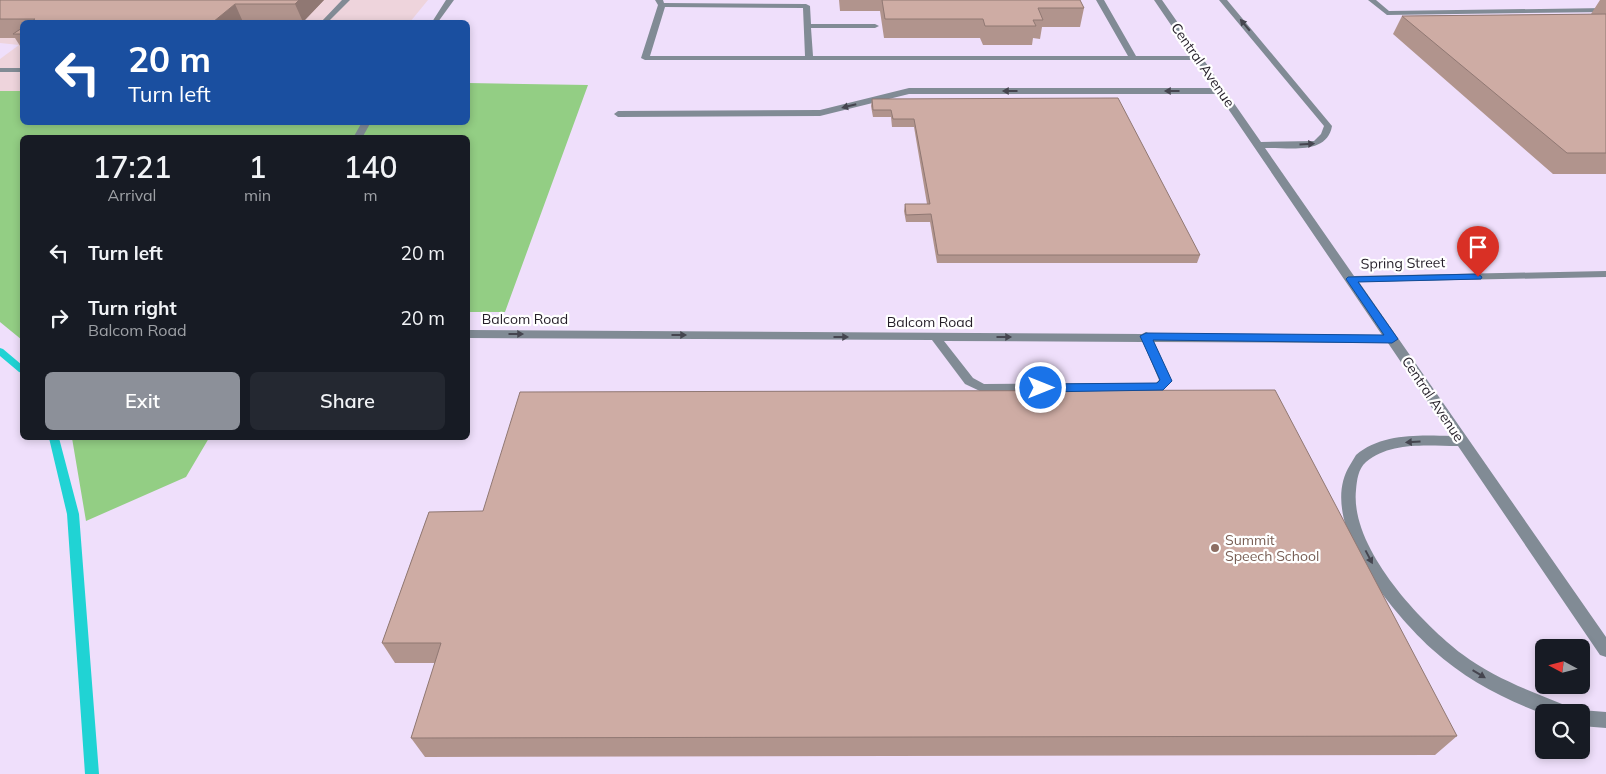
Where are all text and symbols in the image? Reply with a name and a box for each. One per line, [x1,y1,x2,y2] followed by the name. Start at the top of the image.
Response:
[1167,19,1239,111] street label: Central Avenue
[1239,19,1250,32] one-way arrow
[128,37,211,81] text: 20 m
[45,40,110,105] icon: left
[128,80,211,108] text: Turn left
[1002,87,1018,95] one-way arrow
[1164,87,1180,95] one-way arrow
[842,102,857,110] one-way arrow
[1299,139,1315,147] one-way arrow
[92,148,172,186] text: 17:21
[249,148,267,186] text: 1
[344,148,398,186] text: 140
[108,185,156,205] text: Arrival
[244,185,271,205] text: min
[364,185,378,205] text: m
[1457,226,1499,277] pin
[1464,233,1492,261] icon: arrive
[45,239,73,267] icon: left
[88,241,163,265] text: Turn left
[401,241,445,265] text: 20 m
[1361,253,1446,273] street label: Spring Street
[88,296,177,320] text: Turn right
[45,304,73,332] icon: right
[401,306,445,330] text: 20 m
[482,310,568,328] street label: Balcom Road
[887,313,973,331] street label: Balcom Road
[88,320,187,340] text: Balcom Road
[508,330,524,338] one-way arrow
[671,331,687,339] one-way arrow
[833,333,849,341] one-way arrow
[996,333,1012,341] one-way arrow
[1398,353,1468,445] street label: Central Avenue
[1014,361,1066,413] position arrow
[45,372,240,430] button: Exit
[250,372,445,430] button: Share
[1405,438,1421,446] one-way arrow
[1225,531,1319,565] place label: Summit Speech School
[1209,542,1221,554] marker: Summit Speech School
[1365,550,1373,565] one-way arrow
[1535,639,1590,694] north arrow
[1535,639,1590,759] map controls
[1473,670,1486,679] one-way arrow
[1535,704,1590,759] button: search

